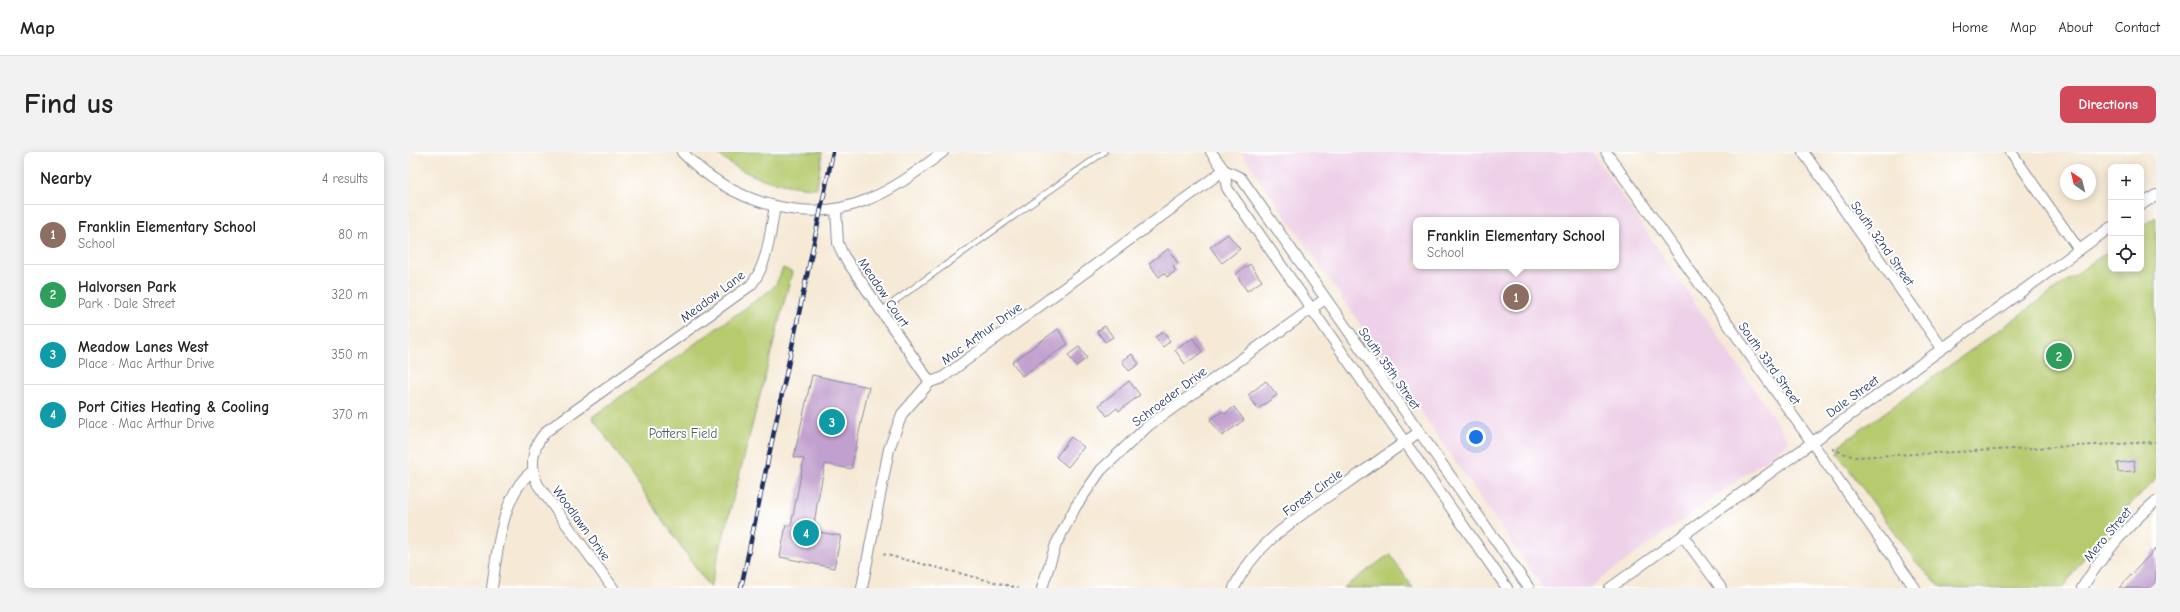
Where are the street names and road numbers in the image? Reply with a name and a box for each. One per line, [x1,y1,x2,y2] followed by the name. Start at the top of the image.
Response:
[1848,198,1918,290] street label: South 32nd Street
[855,255,913,331] street label: Meadow Court
[677,267,748,325] street label: Meadow Lane
[938,299,1025,368] street label: Mac Arthur Drive
[1736,319,1804,409] street label: South 33rd Street
[1356,324,1424,413] street label: South 35th Street
[1129,363,1210,429] street label: Schroeder Drive
[1823,372,1882,420] street label: Dale Street
[1280,466,1345,519] street label: Forest Circle
[550,483,614,564] street label: Woodlawn Drive
[2080,503,2135,564] street label: Mero Street

